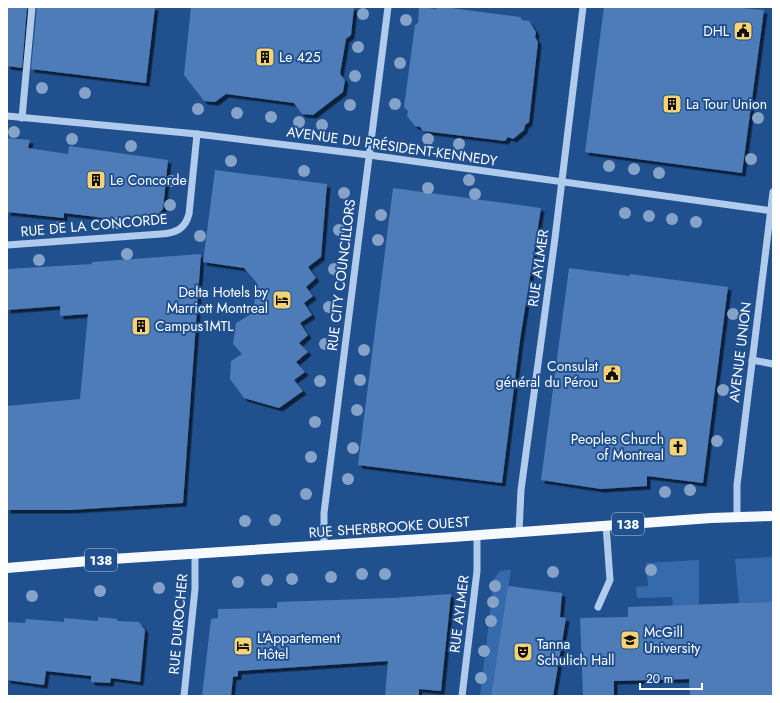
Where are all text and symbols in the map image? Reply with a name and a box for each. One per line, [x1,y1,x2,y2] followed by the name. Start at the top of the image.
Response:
[732,20,754,42] public building icon: DHL
[703,21,730,41] place label: DHL
[254,46,276,68] building icon: Le 425
[279,47,321,67] place label: Le 425
[661,93,683,115] building icon: La Tour Union
[686,94,767,114] place label: La Tour Union
[285,121,499,171] street label: AVENUE DU PRÉSIDENT-KENNEDY
[85,169,107,191] building icon: Le Concorde
[110,170,187,190] place label: Le Concorde
[322,198,360,352] street label: RUE CITY COUNCILLORS
[20,209,168,241] street label: RUE DE LA CONCORDE
[523,228,553,308] street label: RUE AYLMER
[167,282,269,318] place label: Delta Hotels by Marriott Montreal
[271,289,293,311] hotel icon: Delta Hotels by Marriott Montreal
[724,301,756,403] street label: AVENUE UNION
[130,315,152,337] building icon: Campus1MTL
[155,316,234,336] place label: Campus1MTL
[496,356,599,392] place label: Consulat général du Pérou
[601,363,623,385] public building icon: Consulat général du Pérou
[571,429,664,465] place label: Peoples Church of Montreal
[667,436,689,458] church icon: Peoples Church of Montreal
[308,511,470,543] street label: RUE SHERBROOKE OUEST
[612,513,644,535] road number: 138
[85,549,117,571] road number: 138
[164,573,192,675] street label: RUE DUROCHER
[444,574,474,654] street label: RUE AYLMER
[644,622,701,658] place label: McGill University
[257,628,341,664] place label: L'Appartement Hôtel
[619,629,641,651] school or university icon: McGill University
[537,634,614,670] place label: Tanna Schulich Hall
[232,635,254,657] hotel icon: L'Appartement Hôtel
[512,641,534,663] theatre icon: Tanna Schulich Hall
[640,665,702,691] scale bar
[646,670,673,688] text: 20 m

